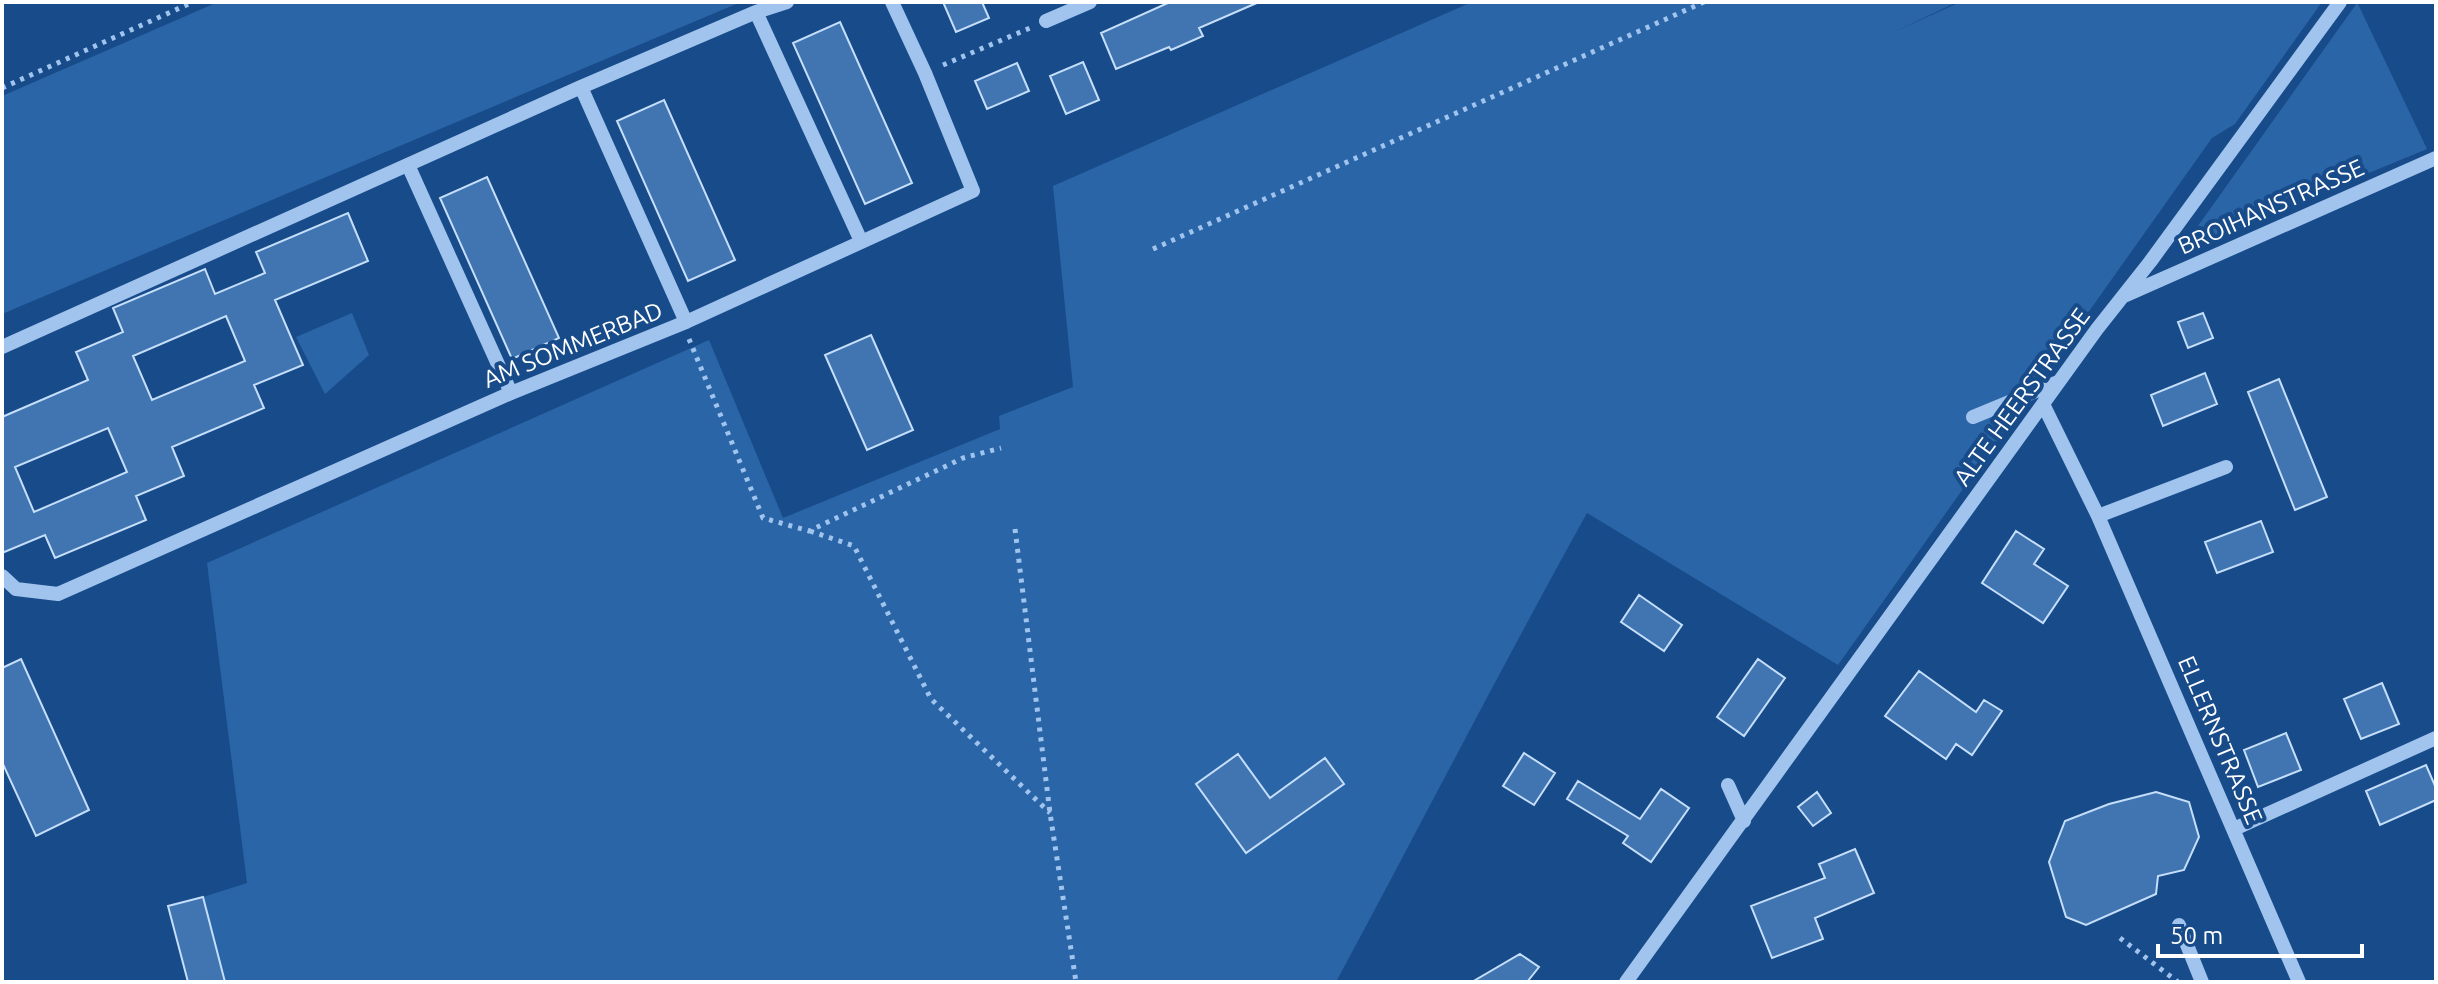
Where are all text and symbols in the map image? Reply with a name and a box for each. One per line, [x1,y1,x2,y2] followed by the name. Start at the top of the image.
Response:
[2174,153,2368,260] street label: BROIHANSTRASSE
[479,296,666,393] street label: AM SOMMERBAD
[1948,303,2095,491] street label: ALTE HEERSTRASSE
[2173,652,2268,828] street label: ELLERNSTRASSE
[2158,908,2362,958] scale bar
[2170,922,2223,949] text: 50 m

